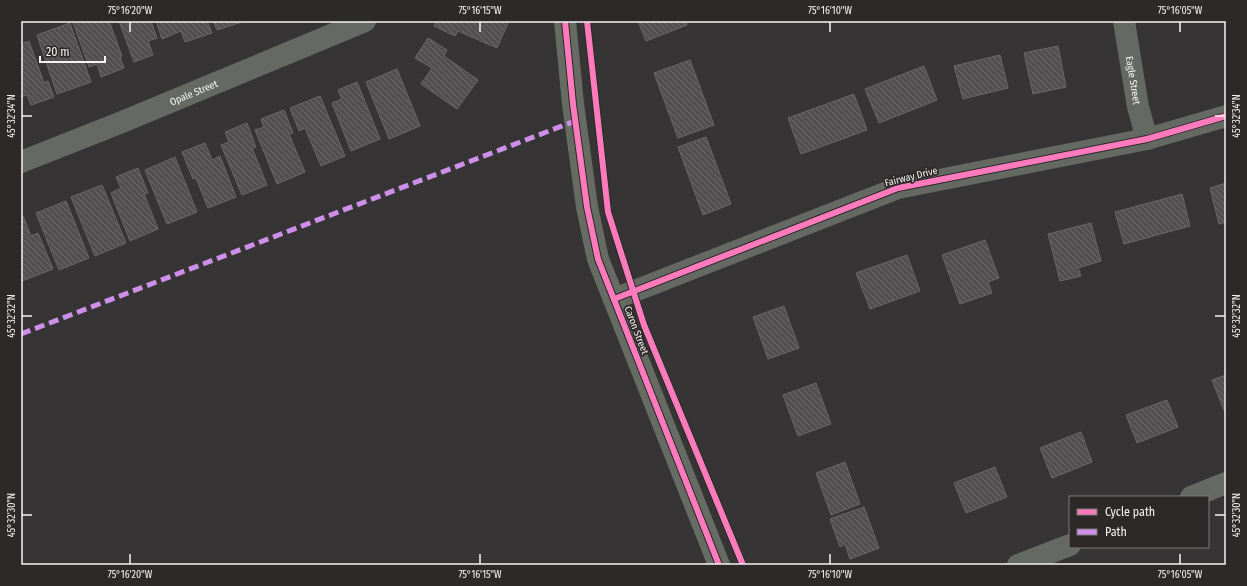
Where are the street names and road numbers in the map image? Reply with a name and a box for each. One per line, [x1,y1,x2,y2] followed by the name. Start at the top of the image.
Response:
[1123,55,1143,106] street label: Eagle Street
[168,78,220,109] street label: Opale Street
[884,165,939,189] street label: Fairway Drive
[621,305,651,357] street label: Caron Street

